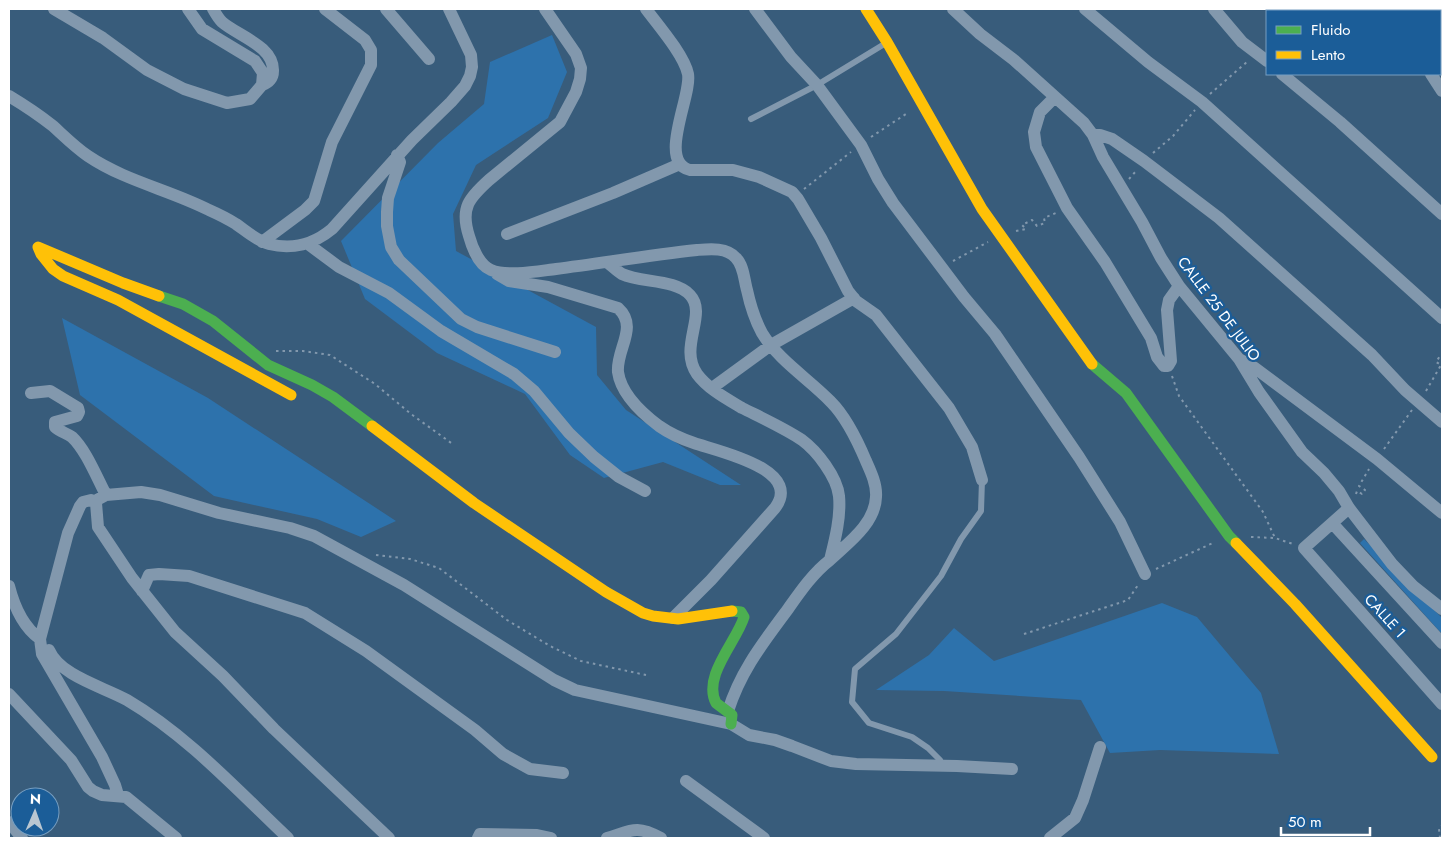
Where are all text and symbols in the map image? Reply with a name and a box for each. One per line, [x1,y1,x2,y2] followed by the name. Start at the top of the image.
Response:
[1266,10,1441,75] legend
[1311,19,1350,41] text: Fluido
[1311,44,1345,66] text: Lento
[1172,252,1266,366] street label: CALLE 25 DE JULIO
[1359,589,1411,643] street label: CALLE 1
[10,787,60,837] north arrow
[30,789,41,809] text: N
[1281,804,1370,836] scale bar
[1288,811,1322,833] text: 50 m

